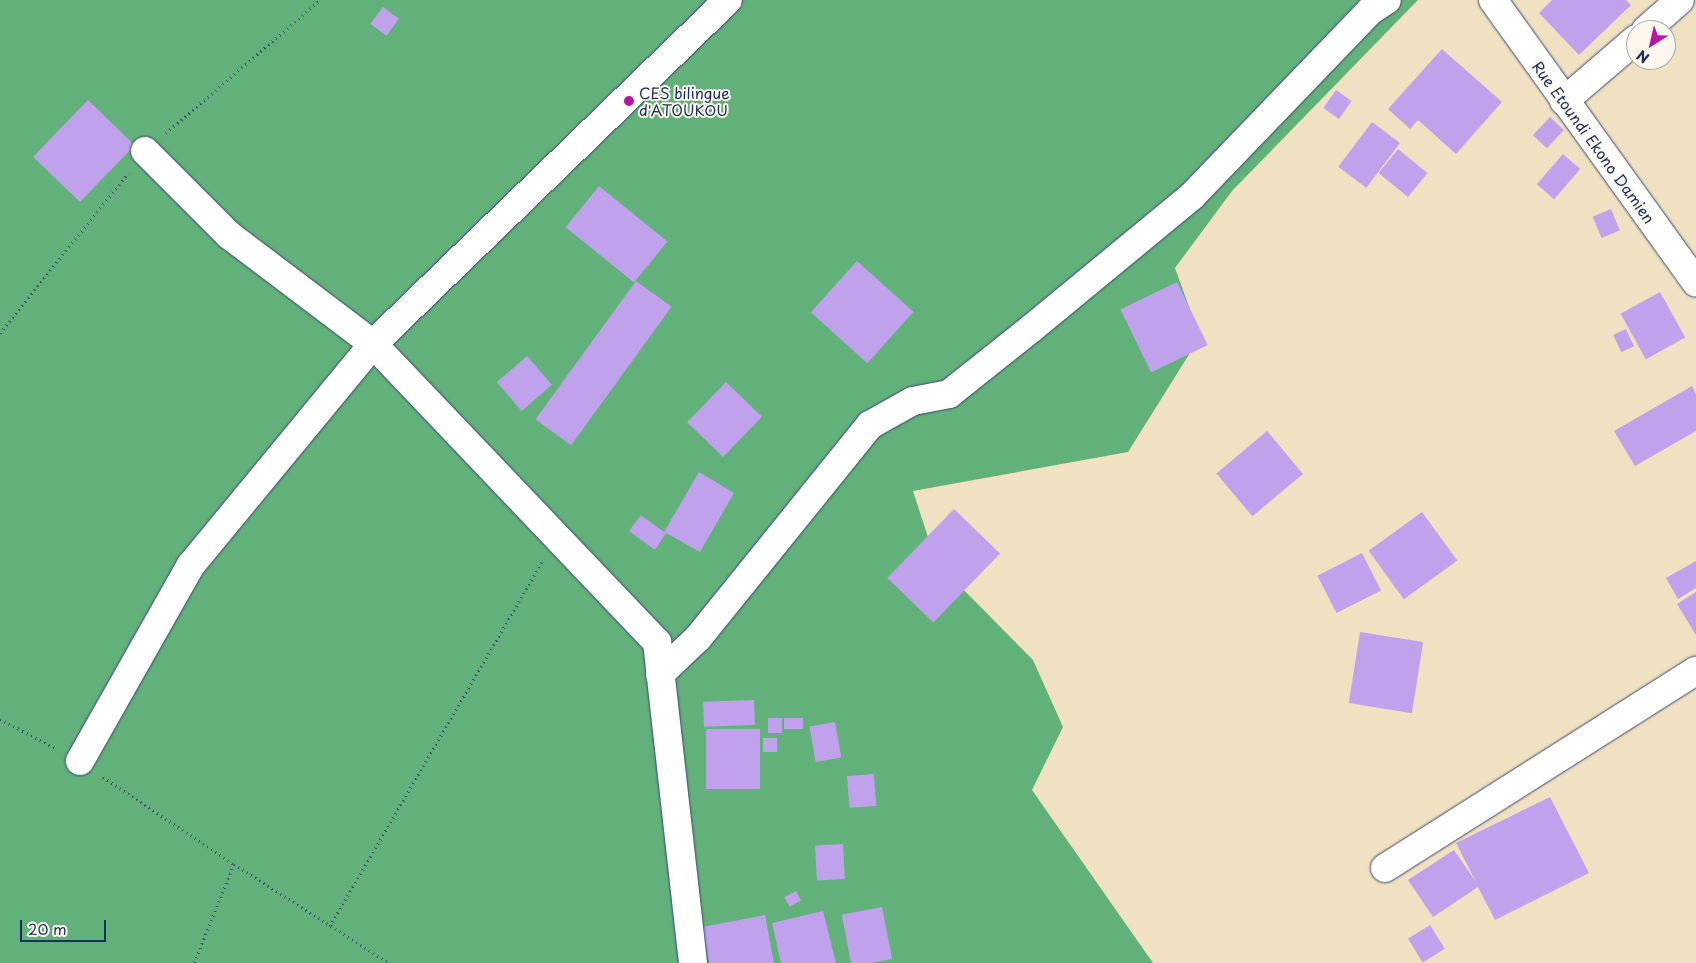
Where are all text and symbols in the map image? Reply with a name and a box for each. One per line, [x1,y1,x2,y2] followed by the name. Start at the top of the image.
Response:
[1626,20,1676,70] north arrow
[1632,45,1653,69] text: N
[1529,57,1659,227] street label: Rue Etoundi Ekono Damien
[639,83,729,118] place label: CES bilingue d'ATOUKOU
[623,95,635,107] marker: CES bilingue d'ATOUKOU
[22,910,109,942] scale bar
[28,917,67,940] text: 20 m

